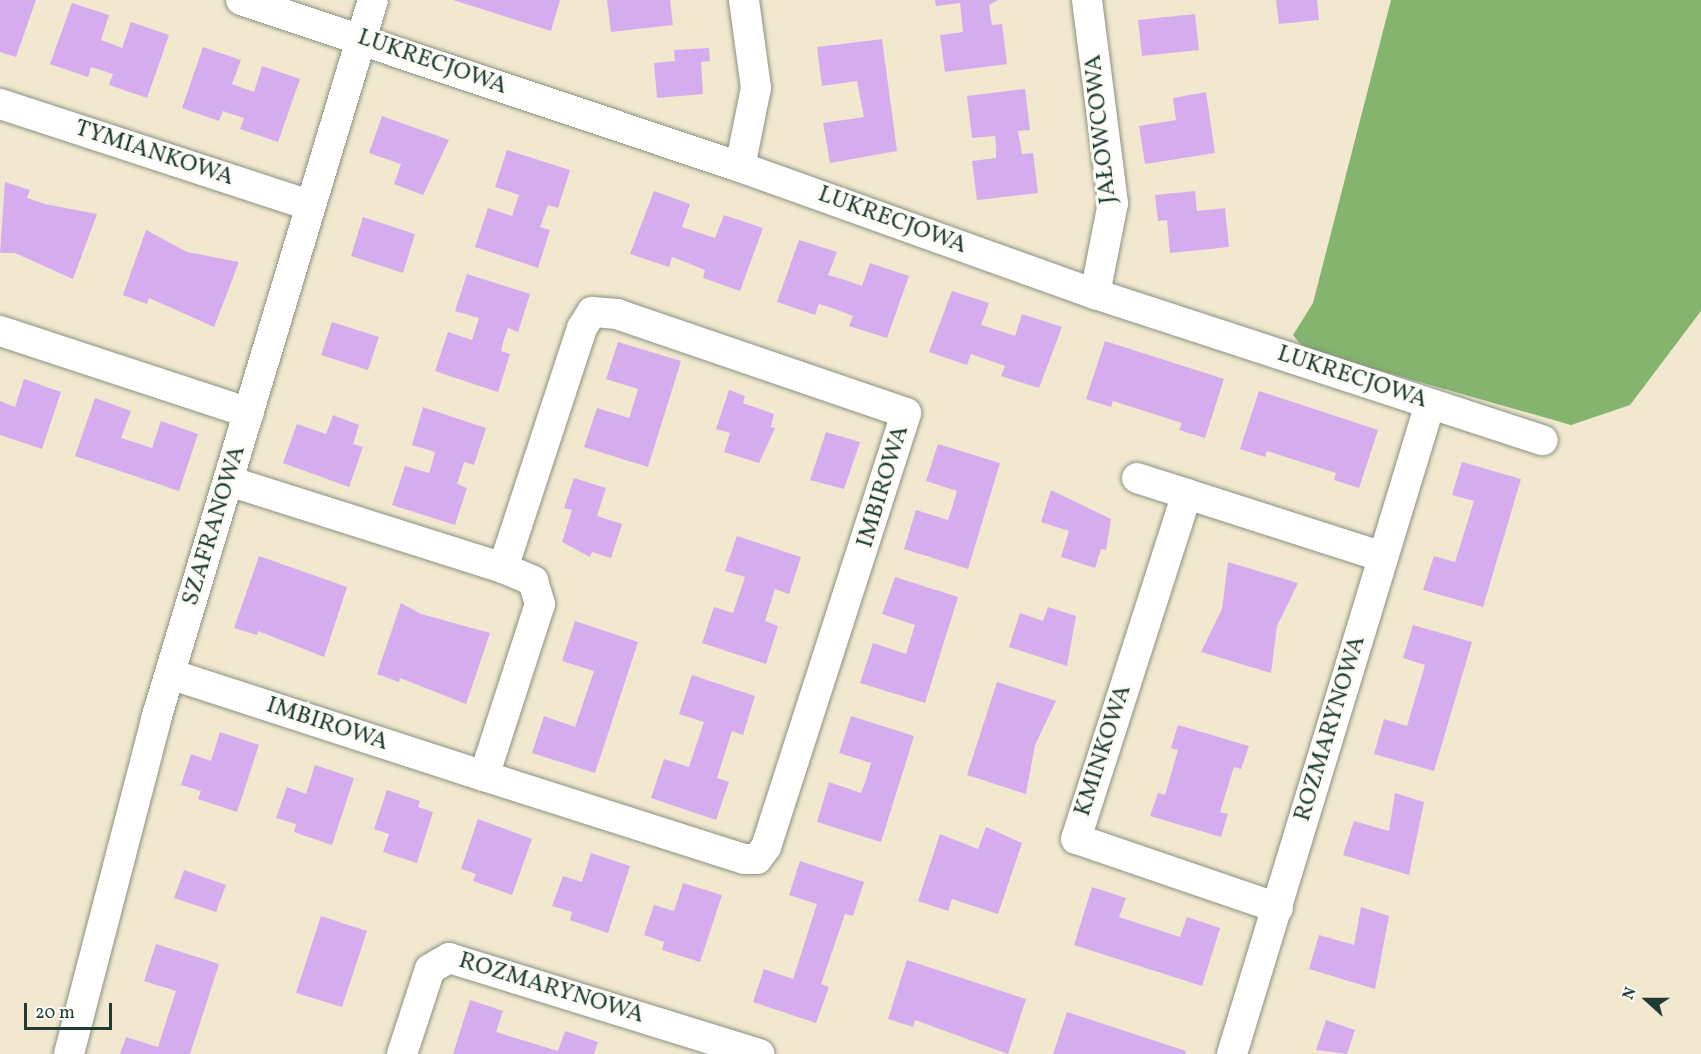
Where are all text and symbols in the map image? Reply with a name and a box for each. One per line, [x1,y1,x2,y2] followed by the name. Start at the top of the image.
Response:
[354,24,510,102] street label: LUKRECJOWA
[1080,53,1124,205] street label: JAŁOWCOWA
[71,115,237,193] street label: TYMIANKOWA
[814,181,970,261] street label: LUKRECJOWA
[1273,340,1431,416] street label: LUKRECJOWA
[852,422,916,552] street label: IMBIROWA
[177,443,253,609] street label: SZAFRANOWA
[1289,633,1373,825] street label: ROZMARYNOWA
[1069,682,1139,820] street label: KMINKOWA
[262,692,392,758] street label: IMBIROWA
[455,947,647,1031] street label: ROZMARYNOWA
[1617,970,1677,1030] north arrow
[1618,984,1643,1003] text: N
[27,991,116,1029] scale bar
[35,1001,75,1026] text: 20 m

